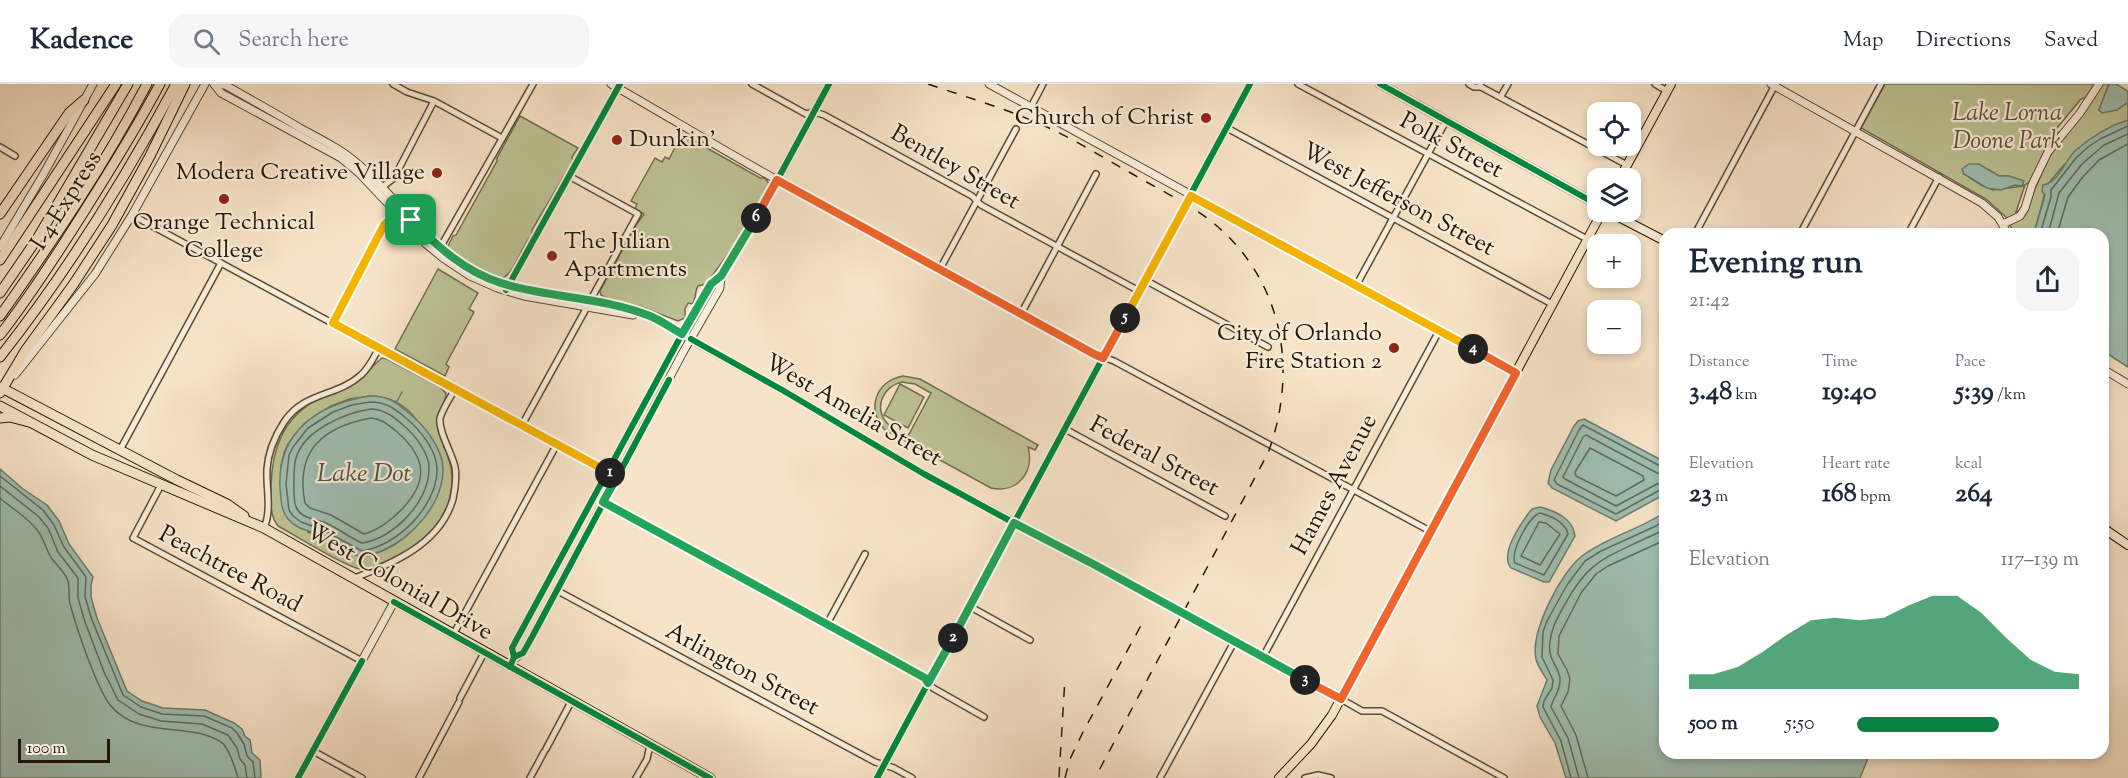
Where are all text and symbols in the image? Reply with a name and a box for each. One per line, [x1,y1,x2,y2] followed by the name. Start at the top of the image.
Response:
[169,14,589,68] search box
[30,21,133,61] text: Kadence
[190,25,223,58] icon: search
[238,25,349,57] text: Search here
[1843,26,1883,56] text: Map
[1916,26,2011,56] text: Directions
[2044,26,2098,56] text: Saved
[1952,97,2062,159] park label: Lake Lorna Doone Park
[1015,101,1194,135] place label: Church of Christ
[1587,102,1641,354] map controls
[1587,102,1641,156] button: locate
[1393,105,1509,187] street label: Polk Street
[1199,111,1213,125] marker: Church of Christ
[884,117,1026,219] street label: Bentley Street
[629,123,716,157] place label: Dunkin'
[610,133,624,147] marker: Dunkin'
[1295,135,1501,265] street label: West Jefferson Street
[23,145,111,257] street label: I-4 Express
[176,156,425,190] place label: Modera Creative Village
[430,166,444,180] marker: Modera Creative Village
[1587,168,1641,222] button: layers
[217,192,231,206] marker: Orange Technical College
[385,194,436,245] pin
[394,203,427,236] icon: arrive
[741,203,771,233] pin: 6
[133,206,316,268] place label: Orange Technical College
[752,206,760,229] text: 6
[564,225,687,287] place label: The Julian Apartments
[1587,234,1641,288] button: +
[1689,240,1863,288] text: Evening run
[2016,248,2079,311] button: share
[545,249,559,263] marker: The Julian Apartments
[1689,287,1730,316] text: 21:42
[1587,300,1641,354] button: −
[1110,303,1140,333] pin: 5
[1122,306,1128,329] text: 5
[1217,317,1382,379] place label: City of Orlando Fire Station 2
[1458,334,1488,364] pin: 4
[1469,337,1477,360] text: 4
[1387,341,1401,355] marker: City of Orlando Fire Station 2
[758,346,948,476] street label: West Amelia Street
[1689,351,1749,374] text: Distance
[1822,351,1858,374] text: Time
[1955,351,1986,374] text: Pace
[1689,374,1732,411] text: 3.48
[1822,374,1877,411] text: 19:40
[1955,374,1994,411] text: 5:39
[1732,384,1758,407] text: km
[1994,384,2026,407] text: /km
[1283,408,1387,562] street label: Hames Avenue
[1083,409,1225,505] street label: Federal Street
[1689,453,1754,476] text: Elevation
[1822,453,1890,476] text: Heart rate
[1955,453,1983,476] text: kcal
[317,456,412,493] water label: Lake Dot
[595,458,625,488] pin: 1
[607,461,613,484] text: 1
[1689,476,1712,513] text: 23
[1822,476,1857,513] text: 168
[1955,476,1993,513] text: 264
[1712,486,1728,509] text: m
[1857,486,1891,509] text: bpm
[299,514,499,650] street label: West Colonial Drive
[152,518,308,622] street label: Peachtree Road
[1689,546,1770,575] text: Elevation
[2001,546,2079,575] text: 117–139 m
[659,615,825,725] street label: Arlington Street
[938,623,968,653] pin: 2
[949,626,957,649] text: 2
[1290,665,1320,695] pin: 3
[1302,668,1308,691] text: 3
[1689,710,1738,739] text: 500 m
[1785,710,1814,739] text: 5:50
[18,736,110,764] scale bar
[27,738,66,761] text: 100 m

